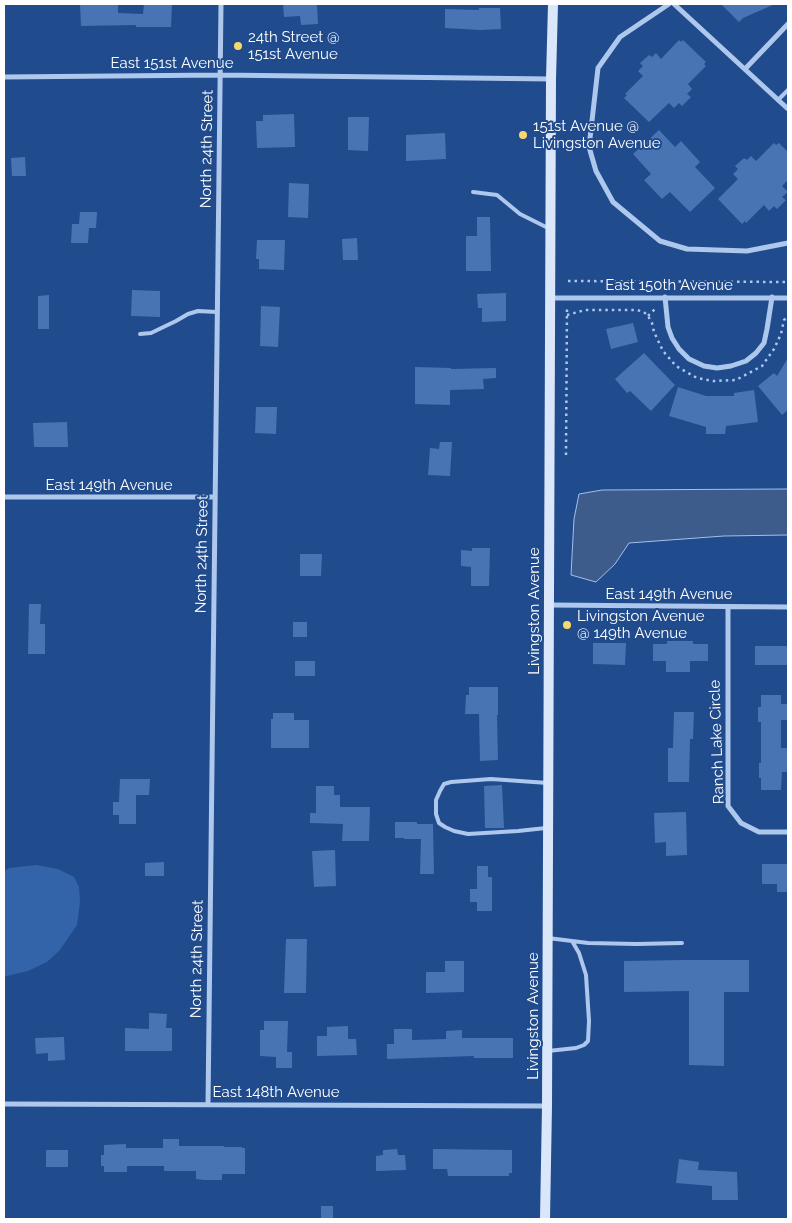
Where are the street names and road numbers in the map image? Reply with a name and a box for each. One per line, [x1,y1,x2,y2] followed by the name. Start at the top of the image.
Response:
[110,54,234,72] street label: East 151st Avenue
[197,90,217,208] street label: North 24th Street
[605,276,733,294] street label: East 150th Avenue
[46,476,172,494] street label: East 149th Avenue
[192,495,212,613] street label: North 24th Street
[525,547,543,675] street label: Livingston Avenue
[606,585,732,603] street label: East 149th Avenue
[706,680,728,804] street label: Ranch Lake Circle
[187,900,207,1018] street label: North 24th Street
[524,952,542,1080] street label: Livingston Avenue
[212,1083,340,1101] street label: East 148th Avenue

